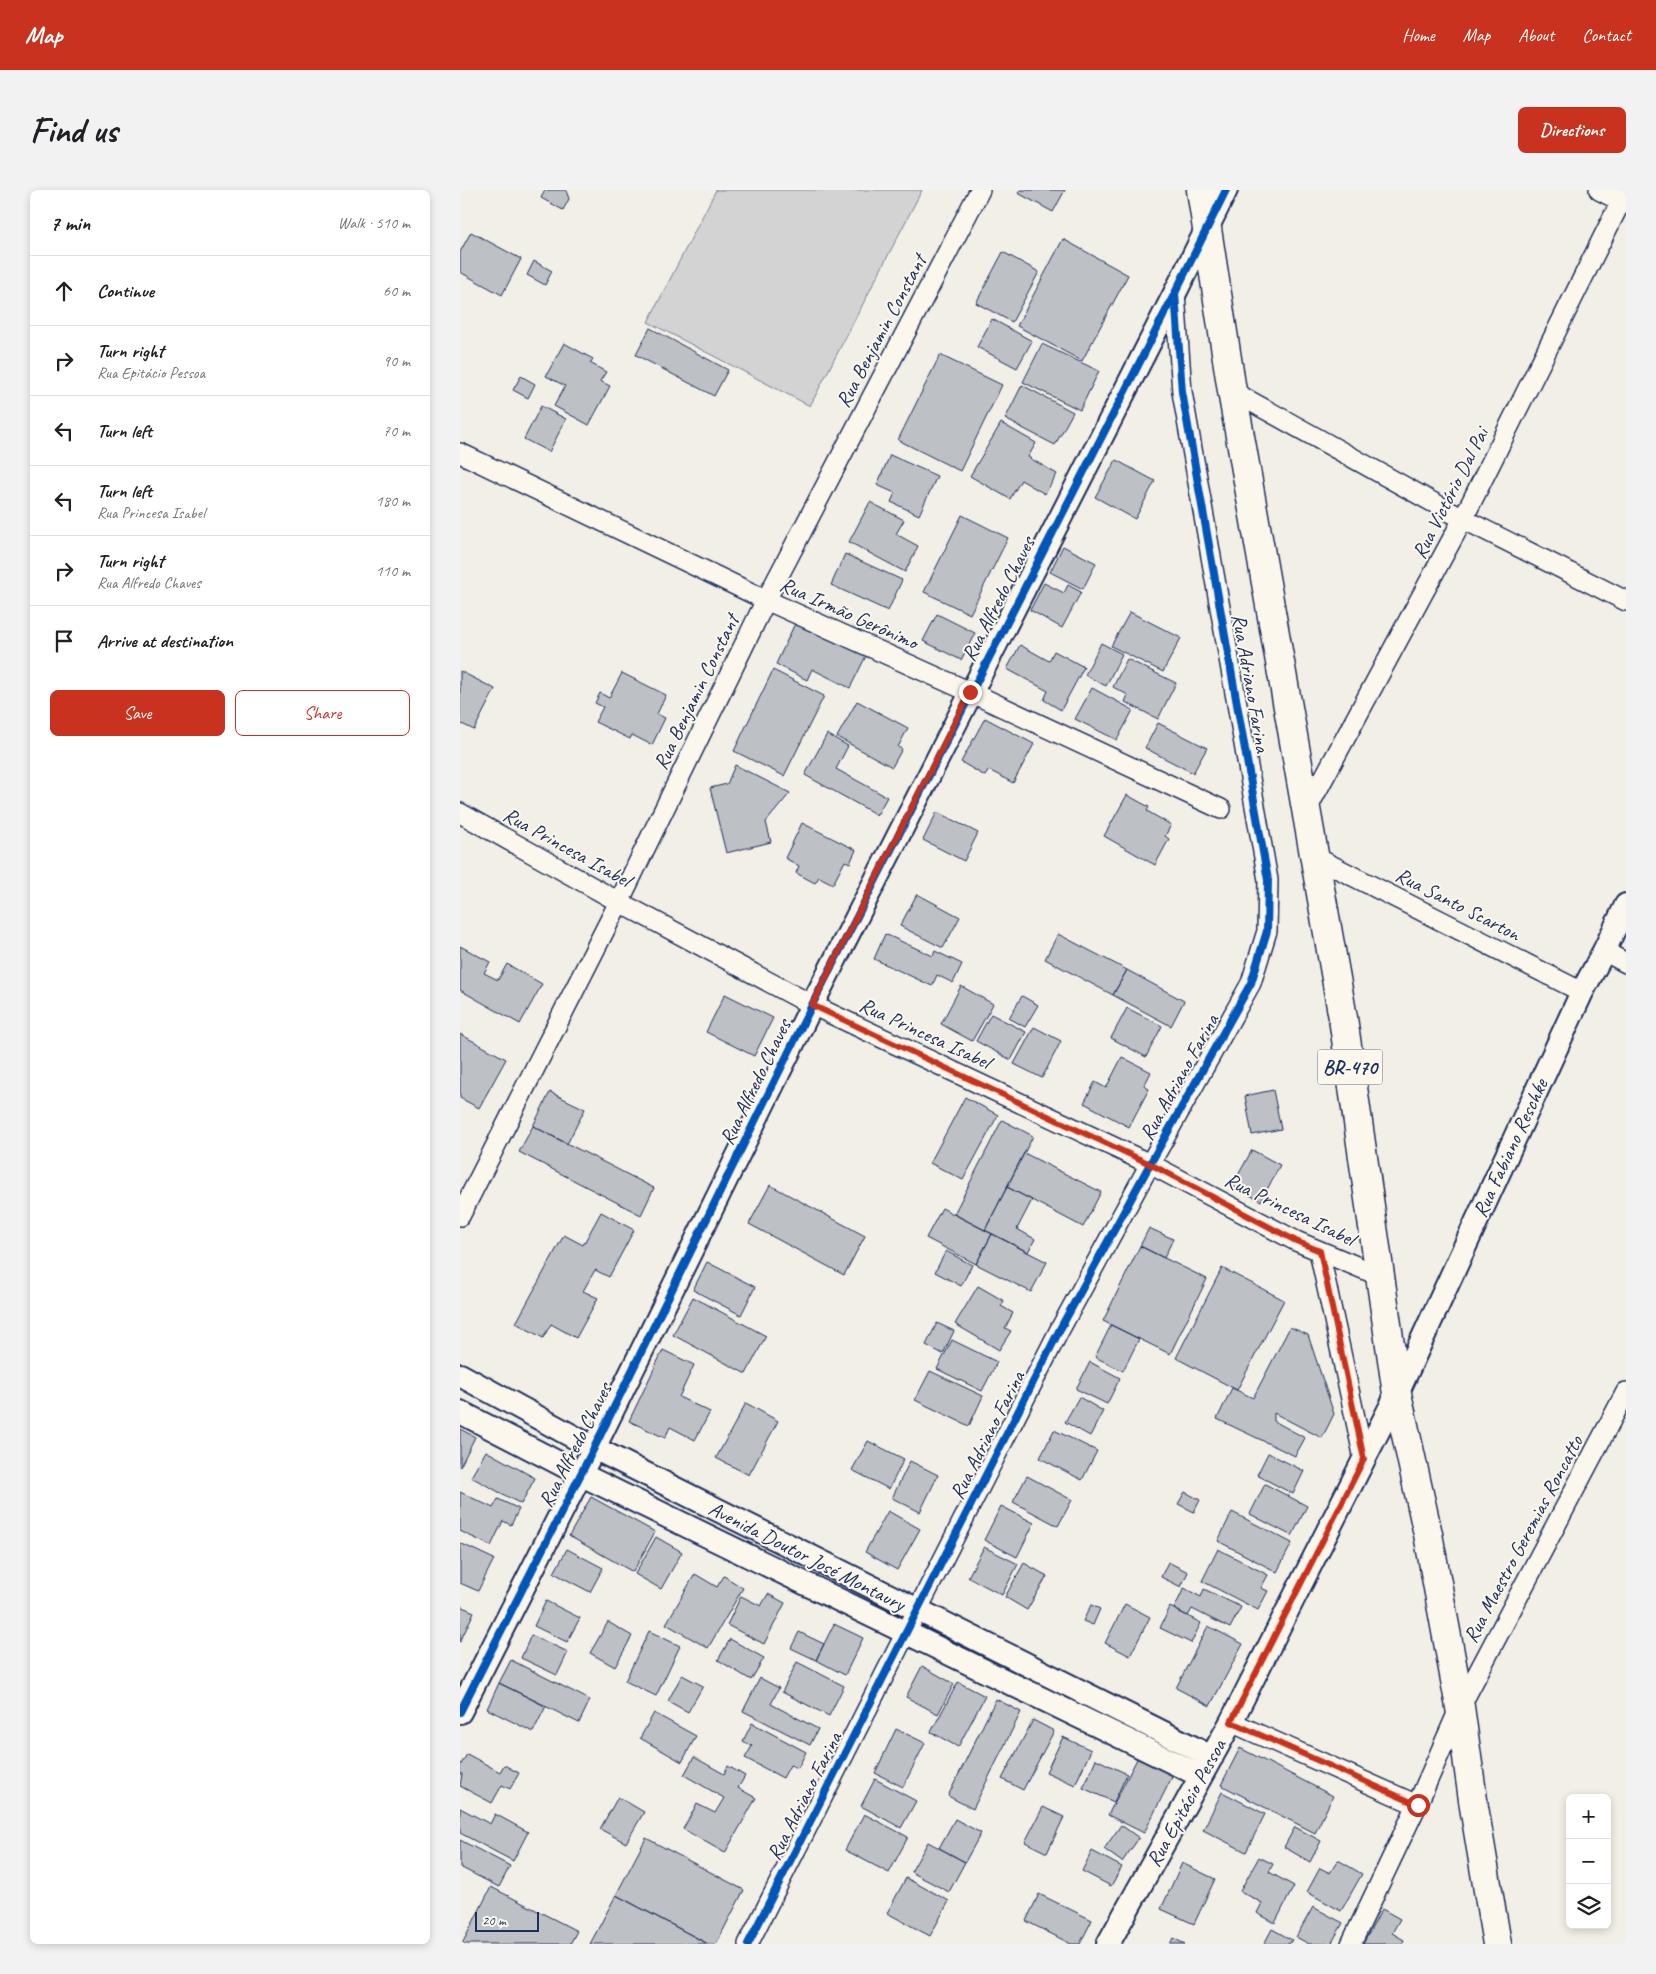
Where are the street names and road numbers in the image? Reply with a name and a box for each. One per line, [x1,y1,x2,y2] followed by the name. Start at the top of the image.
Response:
[830,248,934,412] street label: Rua Benjamin Constant
[1406,420,1496,563] street label: Rua Victório Dal Pai
[956,531,1041,666] street label: Rua Alfredo Chaves
[776,571,924,656] street label: Rua Irmão Gerônimo
[647,608,746,774] street label: Rua Benjamin Constant
[1226,612,1276,756] street label: Rua Adriano Farina
[499,801,638,894] street label: Rua Princesa Isabel
[1391,861,1526,947] street label: Rua Santo Scarton
[855,991,998,1076] street label: Rua Princesa Isabel
[1134,1008,1225,1145] street label: Rua Adriano Farina
[713,1014,797,1149] street label: Rua Alfredo Chaves
[1318,1050,1382,1084] road number: BR-470
[1467,1074,1554,1221] street label: Rua Fabiano Reschke
[1221,1166,1362,1253] street label: Rua Princesa Isabel
[944,1365,1031,1503] street label: Rua Adriano Farina
[533,1377,618,1512] street label: Rua Alfredo Chaves
[1457,1430,1589,1647] street label: Rua Maestro Geremias Roncatto
[705,1495,911,1618] street label: Avenida Doutor José Montaury
[761,1726,848,1864] street label: Rua Adriano Farina
[1140,1733,1232,1871] street label: Rua Epitácio Pessoa

